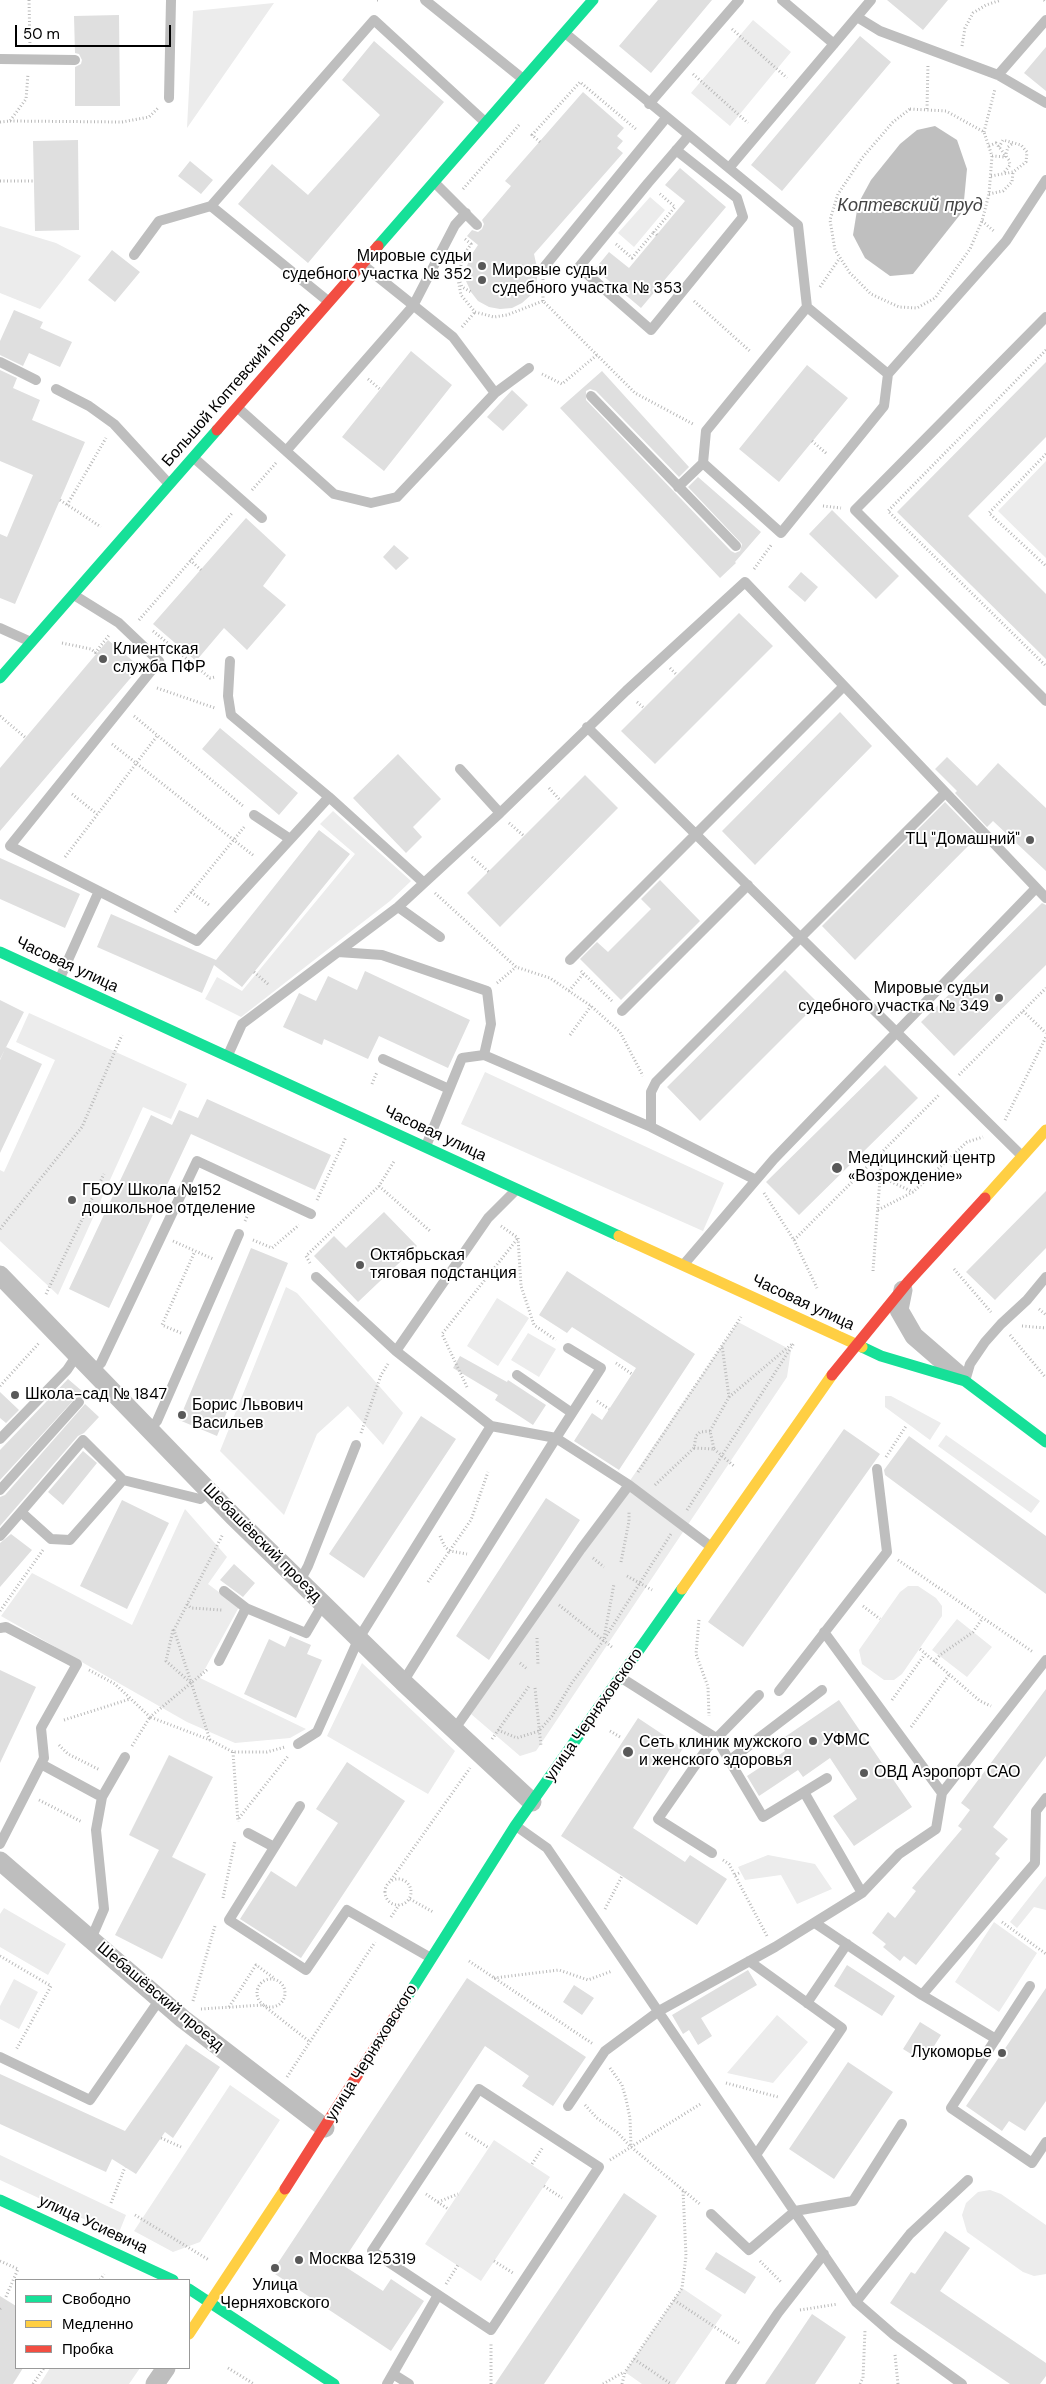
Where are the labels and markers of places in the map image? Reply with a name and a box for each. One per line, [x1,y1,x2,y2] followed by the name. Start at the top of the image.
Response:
[282,247,472,285] place label: Мировые судьи судебного участка № 352
[476,260,488,272] marker: Мировые судьи судебного участка № 352
[492,261,682,299] place label: Мировые судьи судебного участка № 353
[476,274,488,286] marker: Мировые судьи судебного участка № 353
[113,640,206,678] place label: Клиентская служба ПФР
[97,653,109,665] marker: Клиентская служба ПФР
[905,830,1020,850] place label: ТЦ "Домашний"
[1024,834,1036,846] marker: ТЦ "Домашний"
[798,979,989,1017] place label: Мировые судьи судебного участка № 349
[993,992,1005,1004] marker: Мировые судьи судебного участка № 349
[848,1149,995,1187] place label: Медицинский центр «Возрождение»
[830,1161,844,1175] marker: Медицинский центр «Возрождение»
[82,1181,255,1219] place label: ГБОУ Школа №152 дошкольное отделение
[66,1194,78,1206] marker: ГБОУ Школа №152 дошкольное отделение
[370,1246,517,1284] place label: Октябрьская тяговая подстанция
[354,1259,366,1271] marker: Октябрьская тяговая подстанция
[25,1385,167,1405] place label: Школа-сад № 1847
[9,1389,21,1401] marker: Школа-сад № 1847
[192,1396,303,1434] place label: Борис Львович Васильев
[176,1409,188,1421] marker: Борис Львович Васильев
[823,1731,870,1751] place label: УФМС
[639,1733,802,1771] place label: Сеть клиник мужского и женского здоровья
[807,1735,819,1747] marker: УФМС
[621,1745,635,1759] marker: Сеть клиник мужского и женского здоровья
[874,1763,1021,1783] place label: ОВД Аэропорт САО
[858,1767,870,1779] marker: ОВД Аэропорт САО
[911,2043,992,2063] place label: Лукоморье
[996,2047,1008,2059] marker: Лукоморье
[309,2250,416,2270] place label: Москва 125319
[293,2254,305,2266] marker: Москва 125319
[269,2262,281,2274] marker: Улица Черняховского
[220,2276,330,2314] place label: Улица Черняховского

